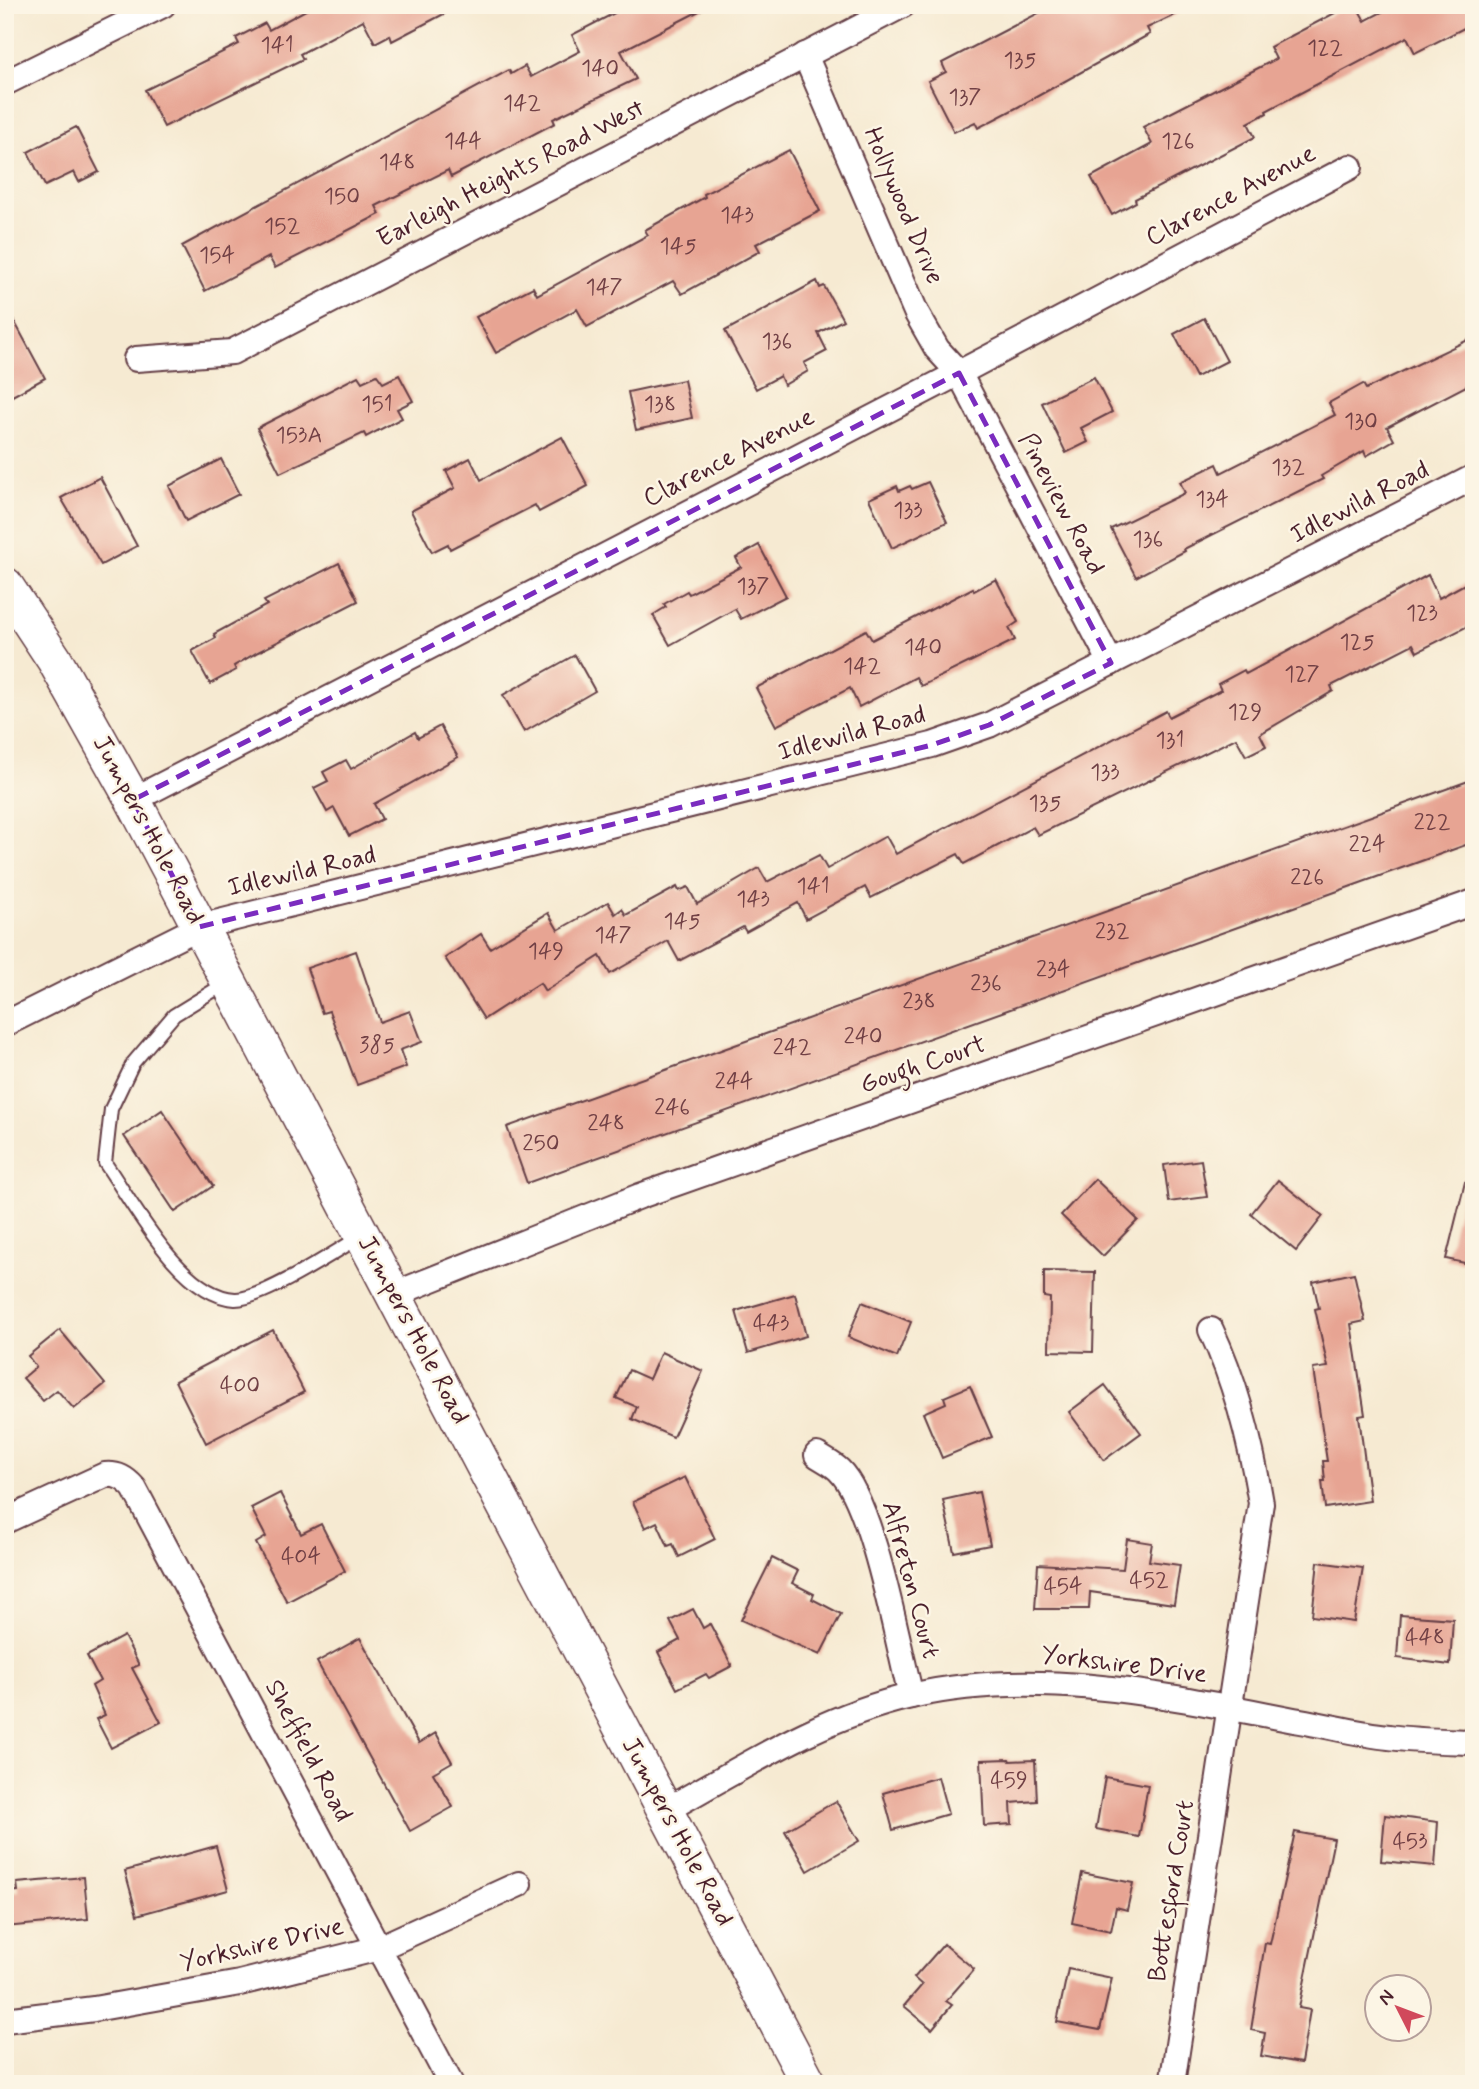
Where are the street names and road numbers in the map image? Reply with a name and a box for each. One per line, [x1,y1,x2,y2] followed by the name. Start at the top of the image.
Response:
[371,92,651,256] street label: Earleigh Heights Road West
[855,122,951,290] street label: Hollywood Drive
[1140,137,1322,255] street label: Clarence Avenue
[638,400,821,516] street label: Clarence Avenue
[1009,427,1113,581] street label: Pineview Road
[1285,454,1435,552] street label: Idlewild Road
[775,698,929,770] street label: Idlewild Road
[84,730,212,930] street label: Jumpers Hole Road
[225,838,379,906] street label: Idlewild Road
[856,1028,991,1105] street label: Gough Court
[349,1230,477,1430] street label: Jumpers Hole Road
[873,1497,947,1663] street label: Alfreton Court
[1039,1638,1209,1692] street label: Yorkshire Drive
[256,1674,360,1828] street label: Sheffield Road
[613,1732,741,1932] street label: Jumpers Hole Road
[1141,1798,1205,1985] street label: Bottesford Court
[177,1910,347,1980] street label: Yorkshire Drive

